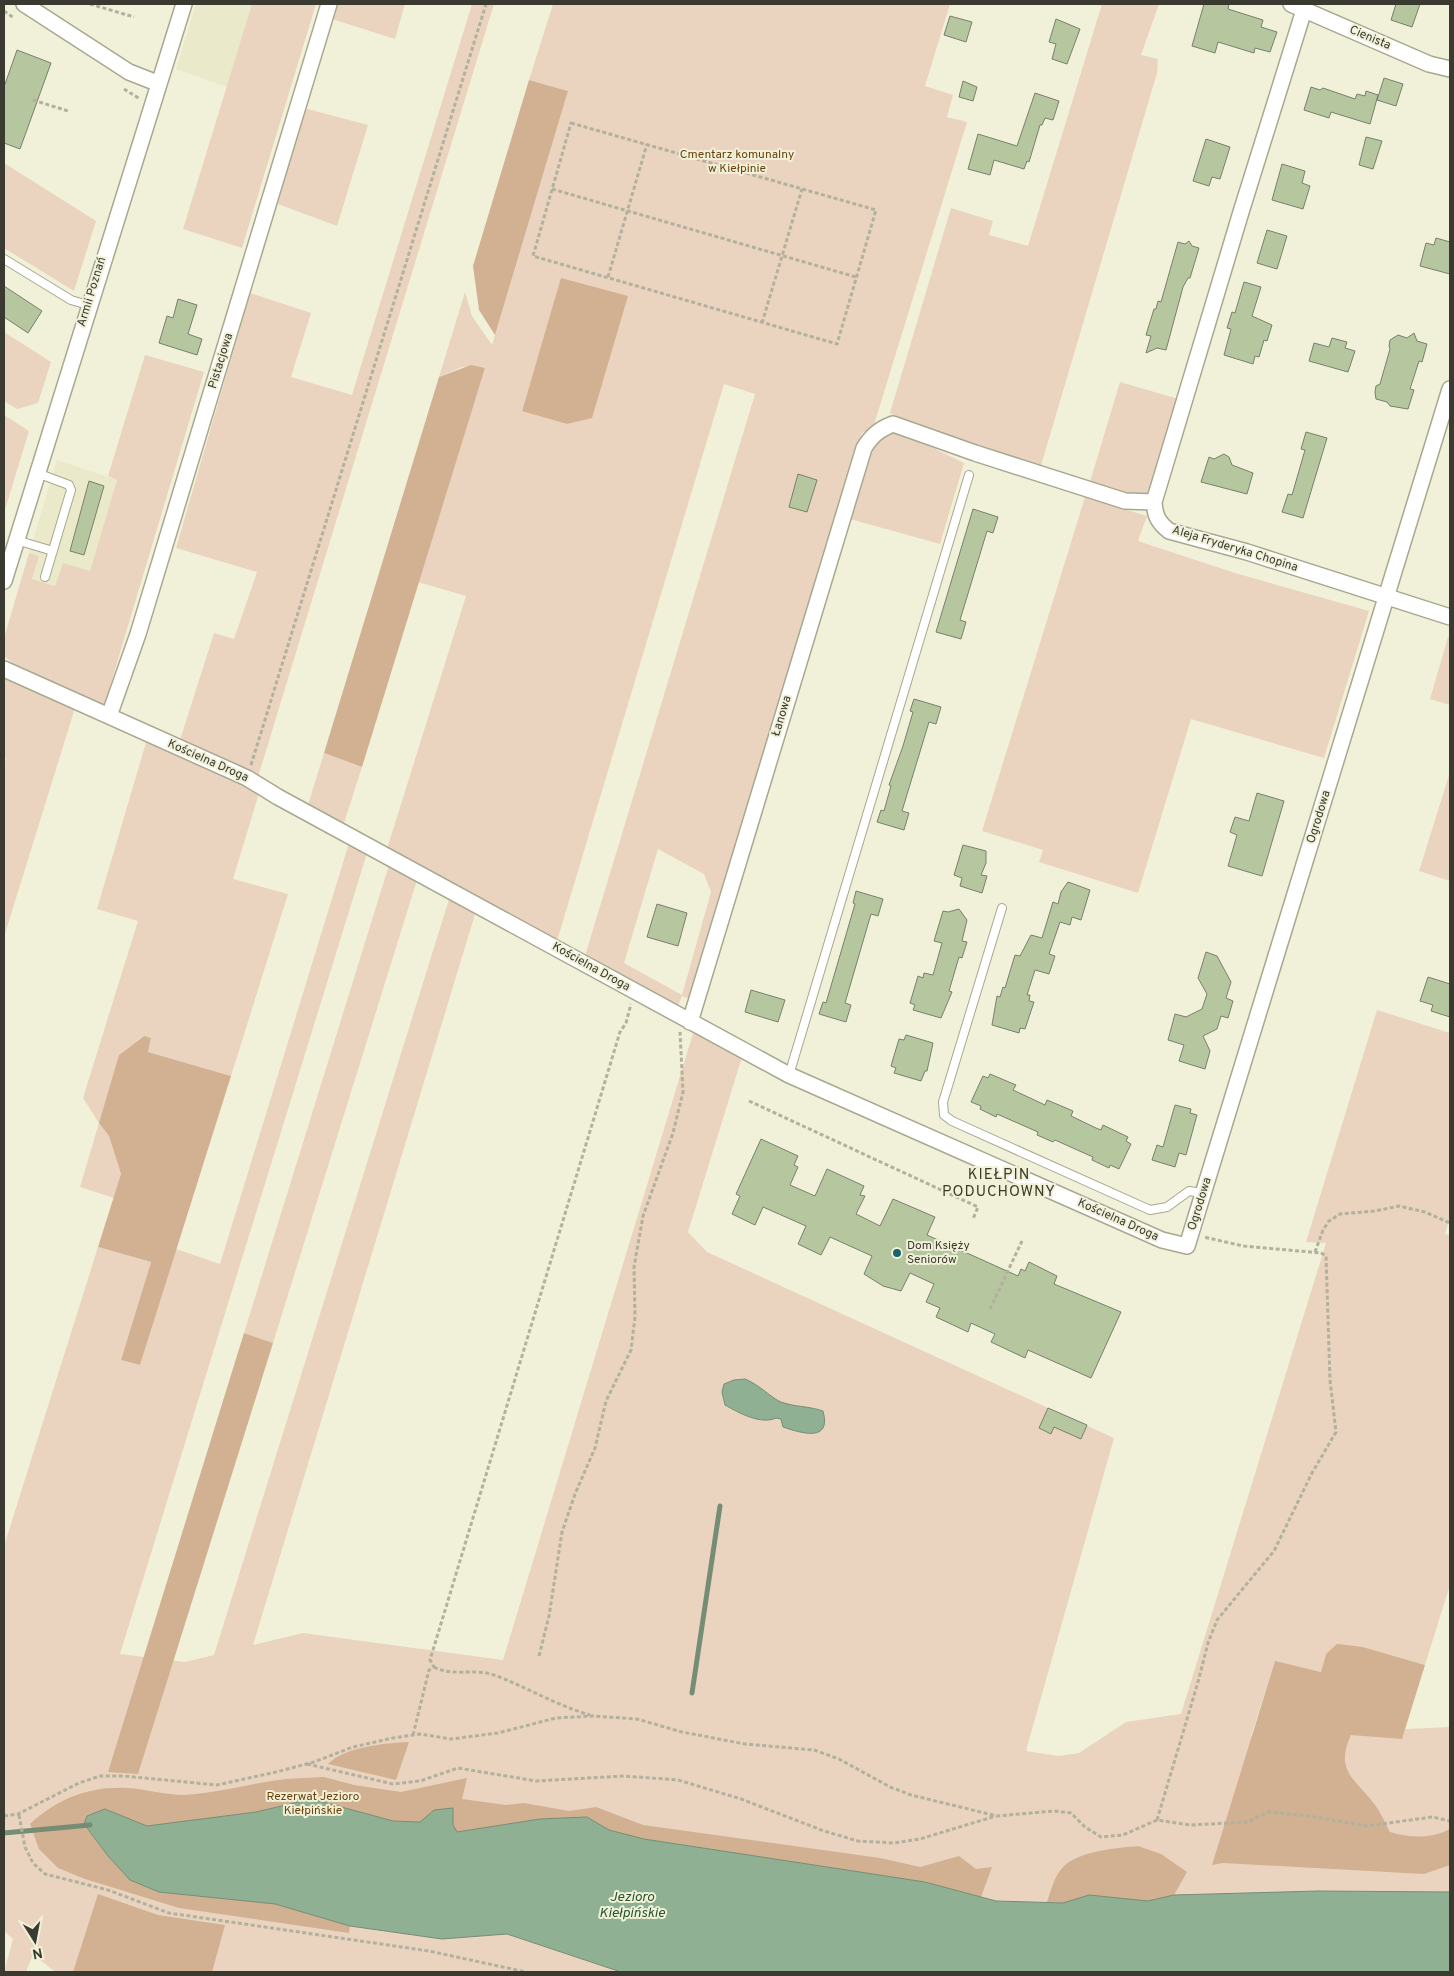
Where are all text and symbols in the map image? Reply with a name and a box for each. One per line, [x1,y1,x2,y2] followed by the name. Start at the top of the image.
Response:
[1347,22,1393,54] street label: Cienista
[680,147,794,177] park label: Cmentarz komunalny w Kiełpinie
[74,255,110,329] street label: Armii Poznań
[205,331,237,391] street label: Pistacjowa
[1170,522,1300,576] street label: Aleja Fryderyka Chopina
[768,694,796,738] street label: Łanowa
[165,736,251,786] street label: Kościelna Droga
[1303,788,1335,846] street label: Ogrodowa
[549,939,633,995] street label: Kościelna Droga
[942,1166,1056,1202] district label: KIEŁPIN PODUCHOWNY
[1184,1175,1216,1233] street label: Ogrodowa
[1075,1195,1161,1245] street label: Kościelna Droga
[907,1238,970,1268] place label: Dom Księży Seniorów
[891,1247,903,1259] marker: Dom Księży Seniorów
[267,1789,360,1819] park label: Rezerwat Jezioro Kiełpińskie
[599,1889,666,1922] water label: Jezioro Kiełpińskie
[10,1916,60,1966] north arrow
[31,1943,44,1962] text: N

